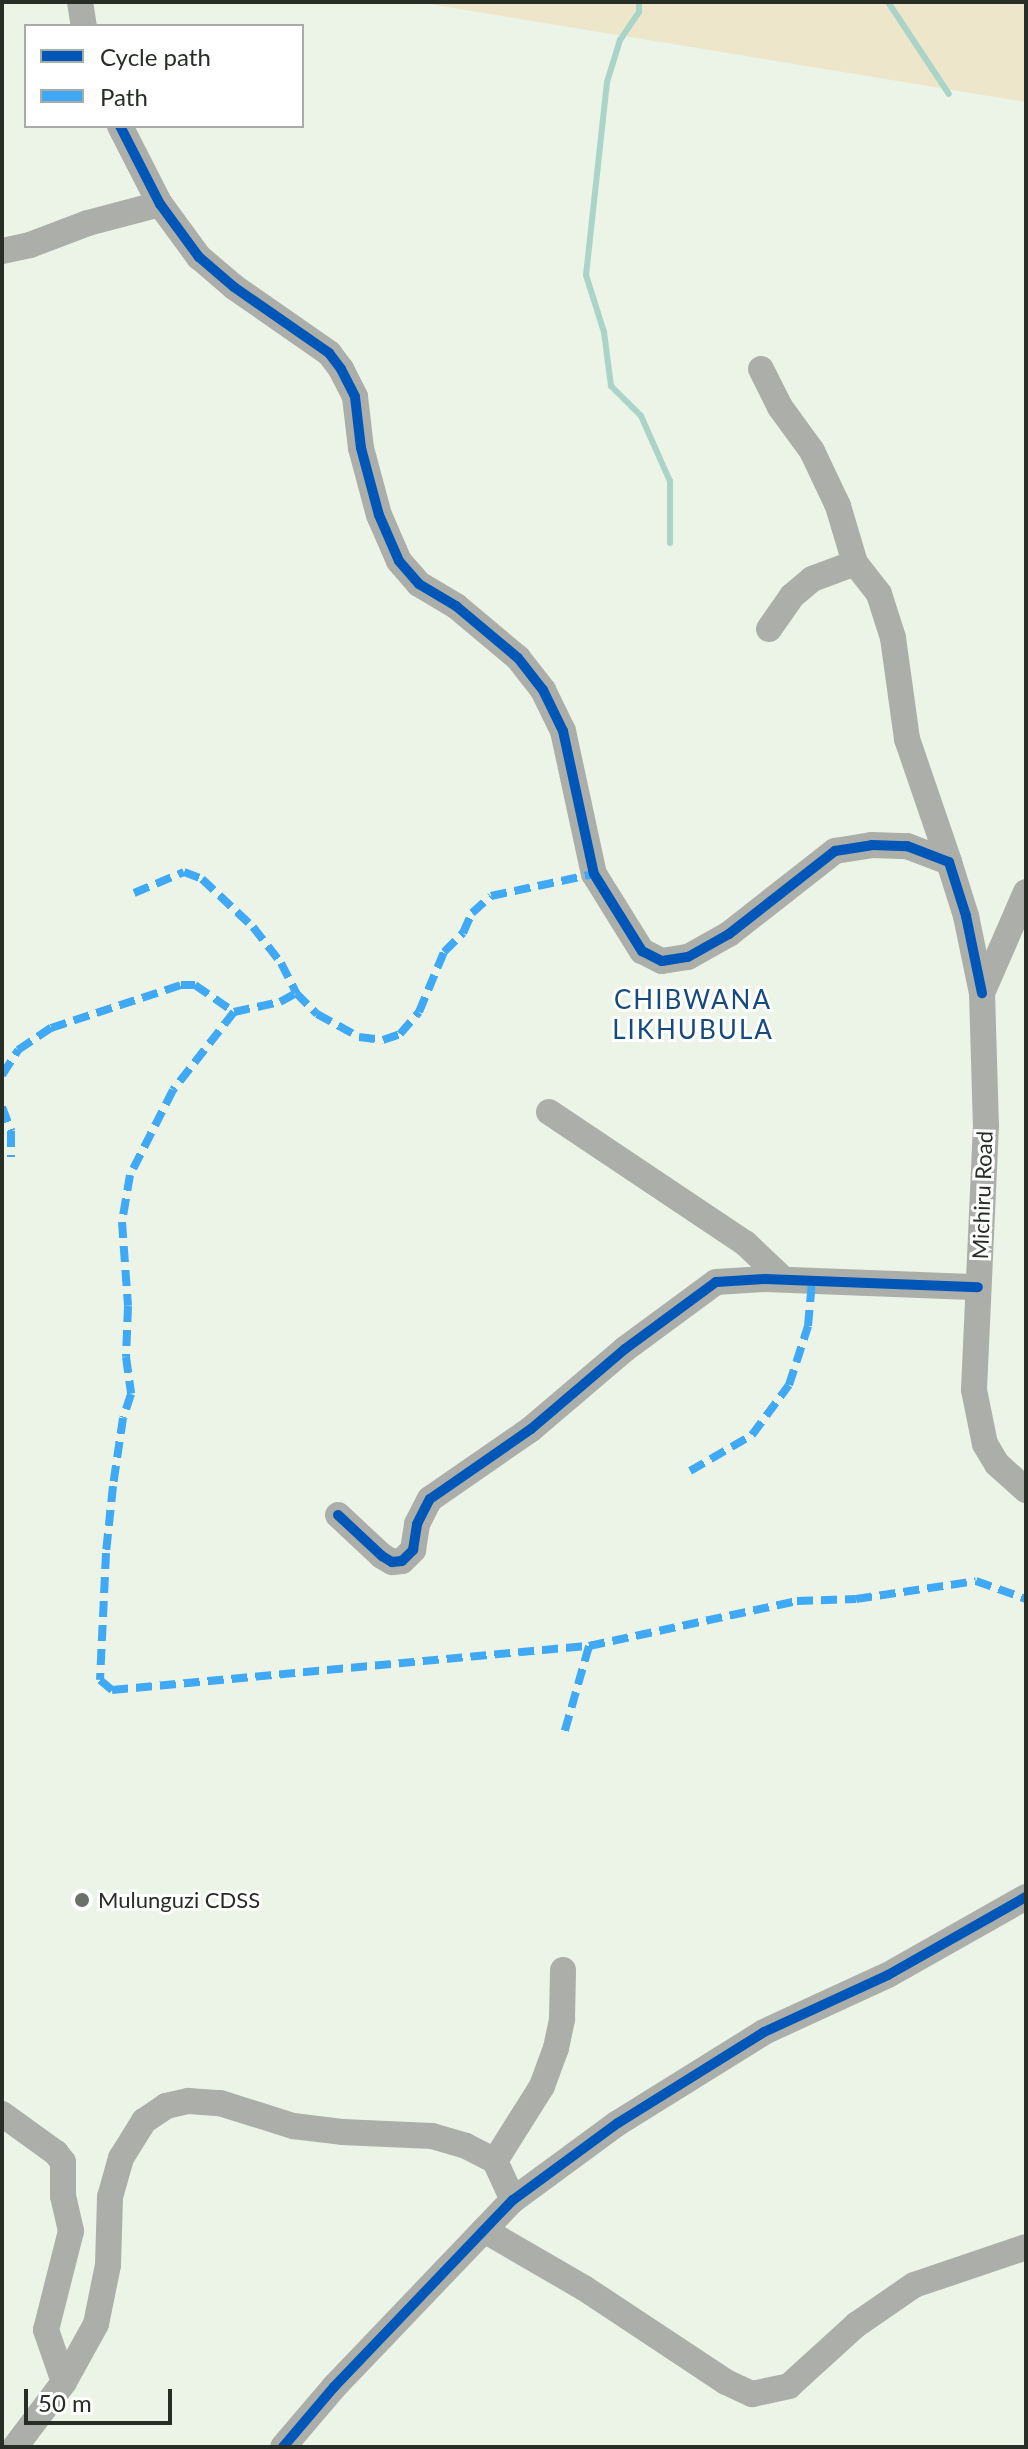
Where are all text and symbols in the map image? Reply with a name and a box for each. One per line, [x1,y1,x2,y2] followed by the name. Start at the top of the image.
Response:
[24,24,304,128] legend
[100,42,211,71] text: Cycle path
[100,82,148,111] text: Path
[612,984,774,1046] district label: CHIBWANA LIKHUBULA
[967,1130,997,1260] street label: Michiru Road
[98,1887,260,1913] place label: Mulunguzi CDSS
[73,1891,91,1909] marker: Mulunguzi CDSS
[28,2373,176,2423] scale bar
[38,2388,92,2417] text: 50 m

